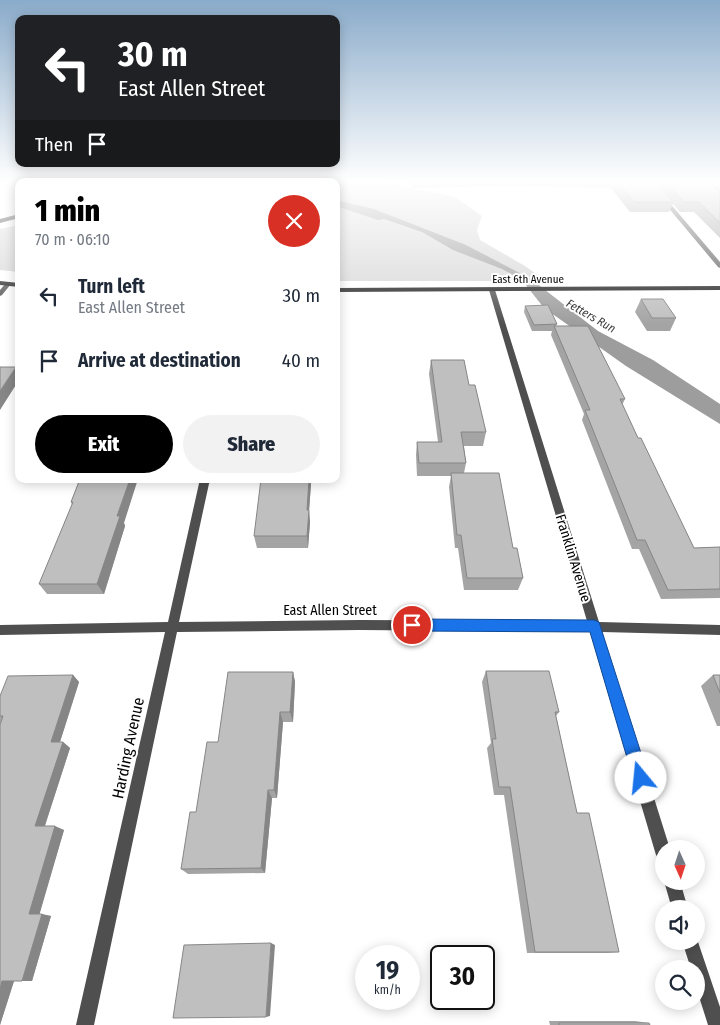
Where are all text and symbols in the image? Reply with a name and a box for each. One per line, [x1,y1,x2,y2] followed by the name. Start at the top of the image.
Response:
[118,33,188,75] text: 30 m
[35,35,100,100] icon: left
[118,75,265,102] text: East Allen Street
[83,130,111,158] icon: arrive
[35,133,73,156] text: Then
[35,193,100,229] text: 1 min
[268,195,320,247] button: close
[35,230,110,249] text: 70 m · 06:10
[492,273,564,286] street label: East 6th Avenue
[78,275,145,298] text: Turn left
[35,282,63,310] icon: left
[282,284,320,307] text: 30 m
[564,296,618,336] water label: Fetters Run
[78,298,185,317] text: East Allen Street
[35,347,63,375] icon: arrive
[78,349,241,372] text: Arrive at destination
[282,349,320,372] text: 40 m
[35,415,173,473] button: Exit
[183,415,320,473] button: Share
[552,512,594,604] street label: Franklin Avenue
[283,602,377,619] street label: East Allen Street
[391,604,433,646] pin
[398,611,426,639] icon: arrive
[108,696,148,800] street label: Harding Avenue
[614,751,666,803] position arrow
[655,840,705,890] north arrow
[655,840,705,1010] map controls
[655,900,705,950] button: sound
[430,945,495,1010] speed limit sign: 30
[376,956,399,986] text: 19
[655,960,705,1010] button: search
[374,983,401,997] text: km/h

